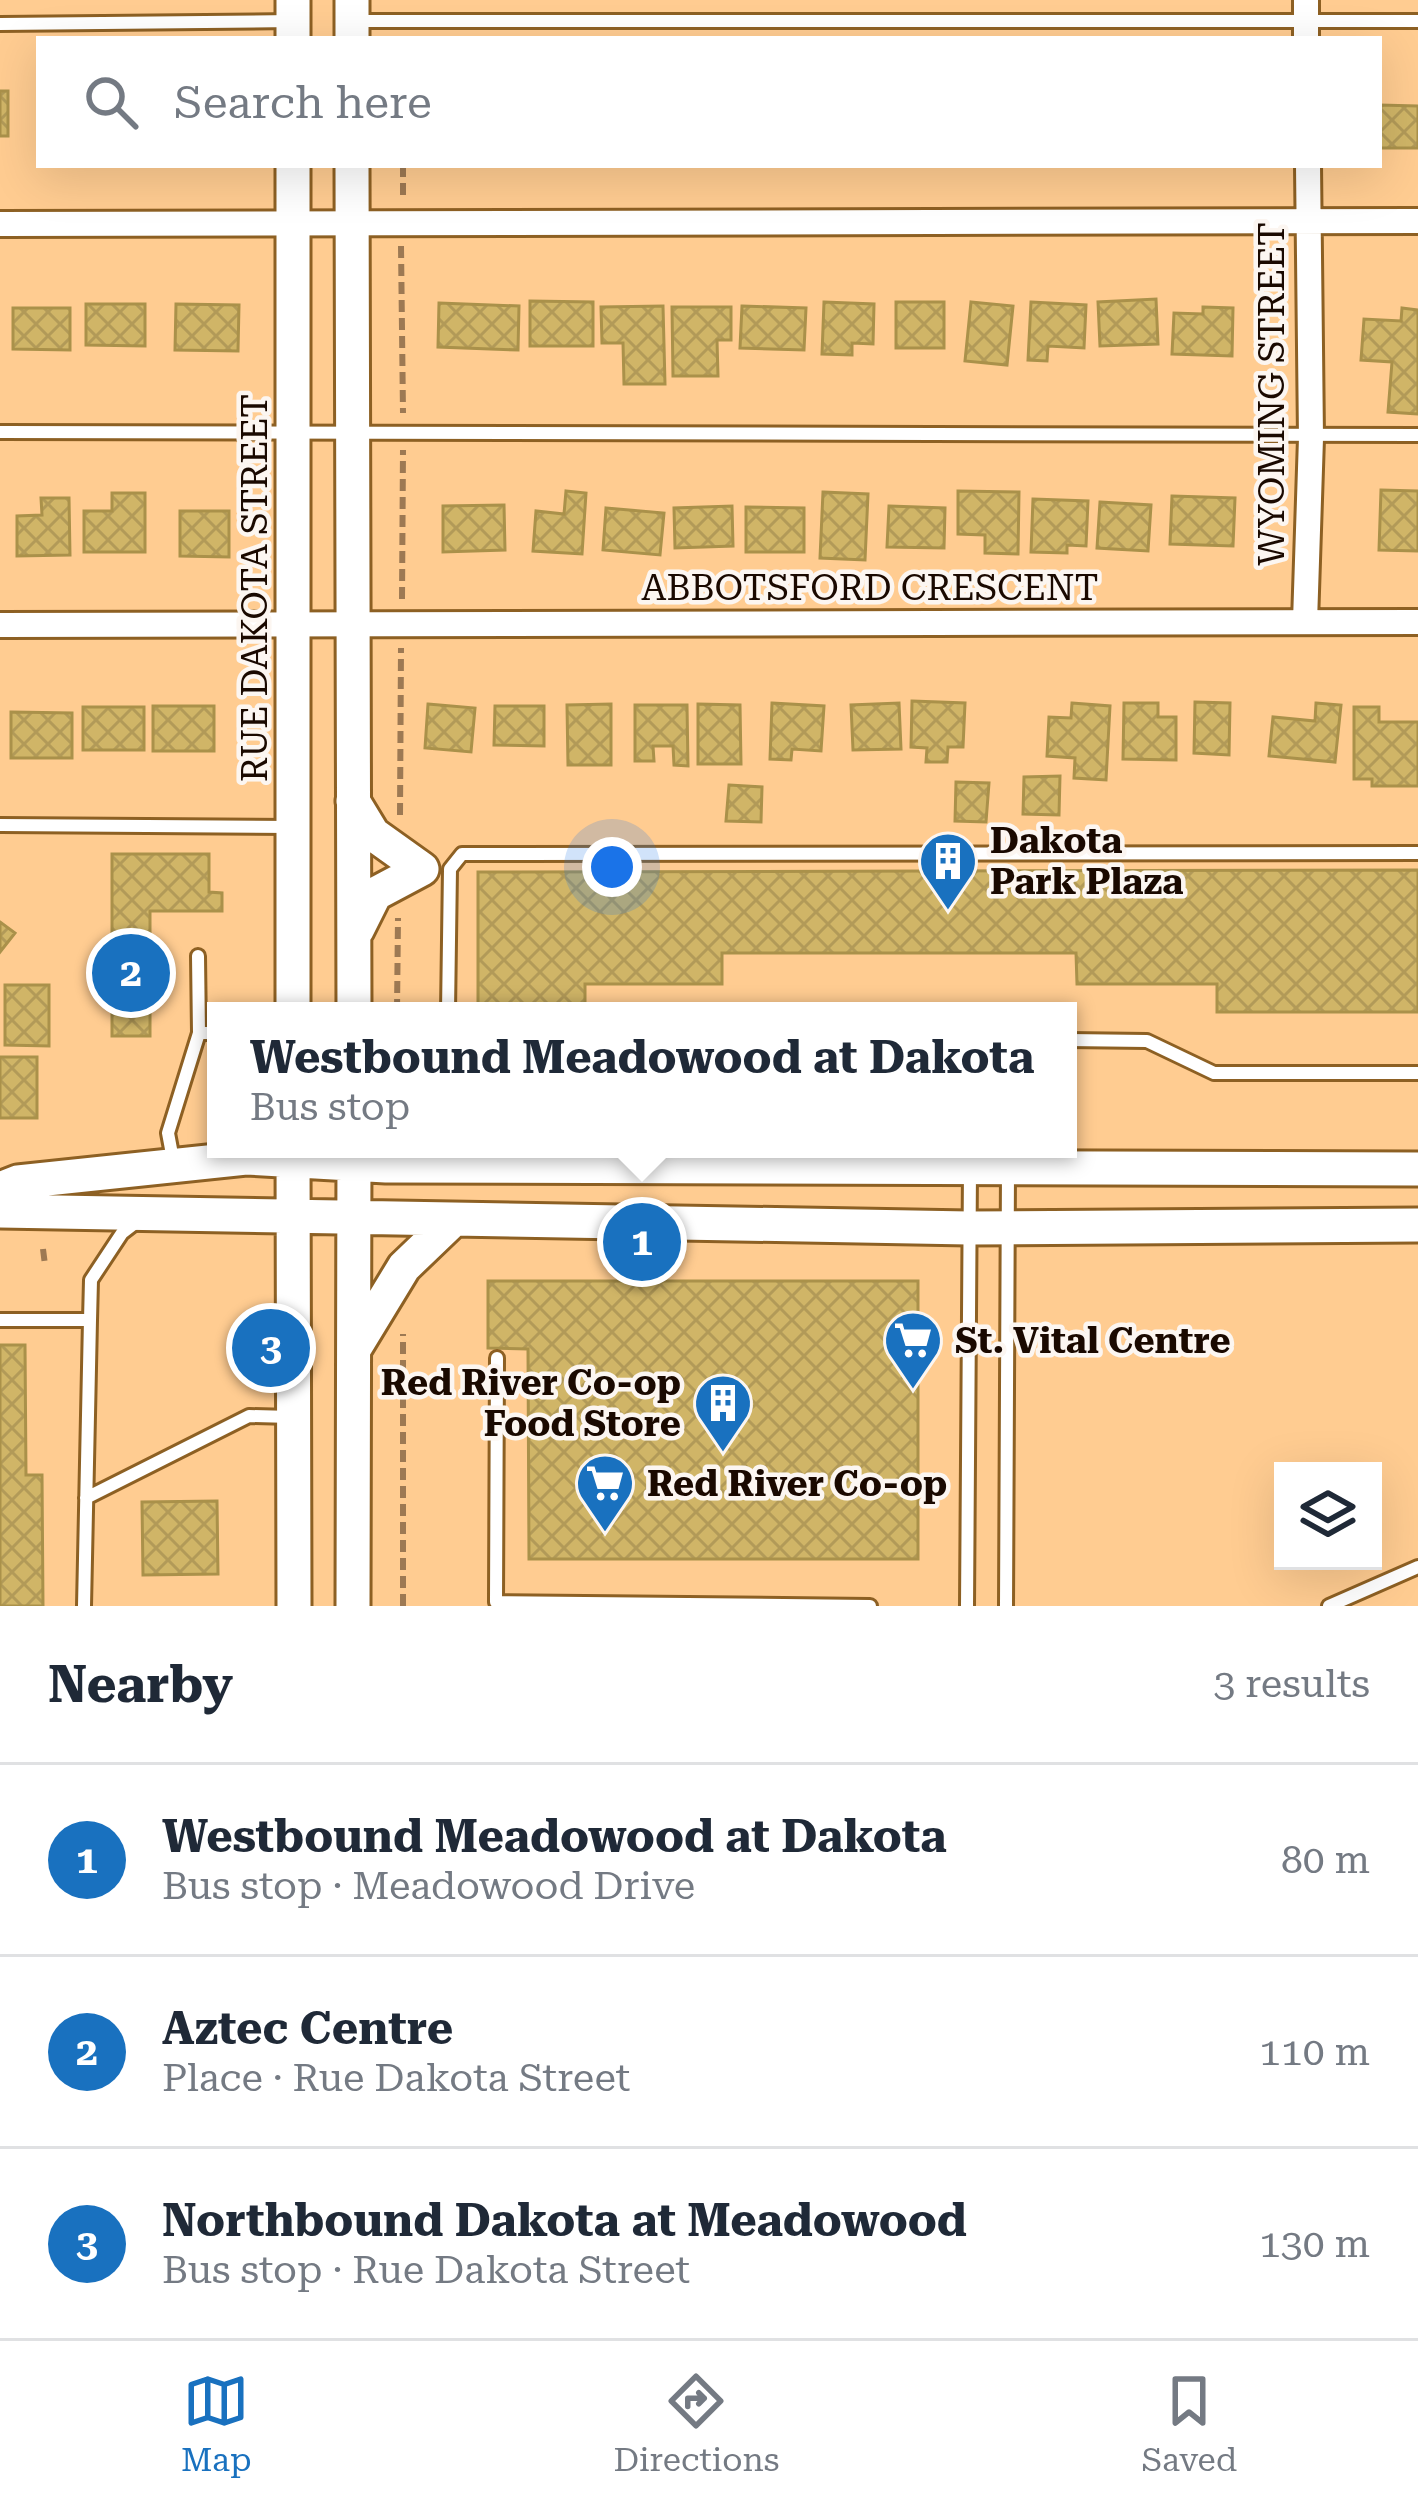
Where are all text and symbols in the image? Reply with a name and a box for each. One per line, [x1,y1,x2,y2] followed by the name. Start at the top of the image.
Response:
[36,36,1382,168] search box
[78,69,144,135] icon: search
[174,76,432,129] text: Search here
[1251,222,1293,566] street label: WYOMING STREET
[234,394,276,782] street label: RUE DAKOTA STREET
[641,567,1099,609] street label: ABBOTSFORD CRESCENT
[990,820,1183,903] place label: Dakota Park Plaza
[917,830,979,912] building icon: Dakota Park Plaza
[582,837,642,897] your location
[92,928,170,1018] pin: 2
[207,1002,1077,1158] popup
[250,1031,1034,1084] text: Westbound Meadowood at Dakota
[250,1084,410,1130] text: Bus stop
[603,1197,681,1287] pin: 1
[232,1303,310,1393] pin: 3
[882,1309,944,1391] supermarket icon: St. Vital Centre
[955,1320,1231,1362] place label: St. Vital Centre
[381,1362,681,1445] place label: Red River Co-op Food Store
[692,1372,754,1454] building icon: Red River Co-op Food Store
[574,1452,636,1534] supermarket icon: Red River Co-op
[1274,1462,1382,1570] map controls
[1274,1462,1382,1570] button: layers
[647,1463,947,1505] place label: Red River Co-op
[48,1655,233,1714] text: Nearby
[1213,1661,1370,1707] text: 3 results
[162,1810,947,1863] text: Westbound Meadowood at Dakota
[76,1837,98,1883] text: 1
[1281,1837,1370,1883] text: 80 m
[162,1863,695,1909] text: Bus stop · Meadowood Drive
[162,2002,453,2055] text: Aztec Centre
[76,2029,98,2075] text: 2
[1259,2029,1370,2075] text: 110 m
[162,2055,630,2101] text: Place · Rue Dakota Street
[162,2194,967,2247] text: Northbound Dakota at Meadowood
[76,2221,98,2267] text: 3
[1259,2221,1370,2267] text: 130 m
[162,2247,690,2293] text: Bus stop · Rue Dakota Street
[181,2368,252,2479] tab: Map
[613,2368,779,2479] tab: Directions
[1141,2368,1237,2479] tab: Saved

